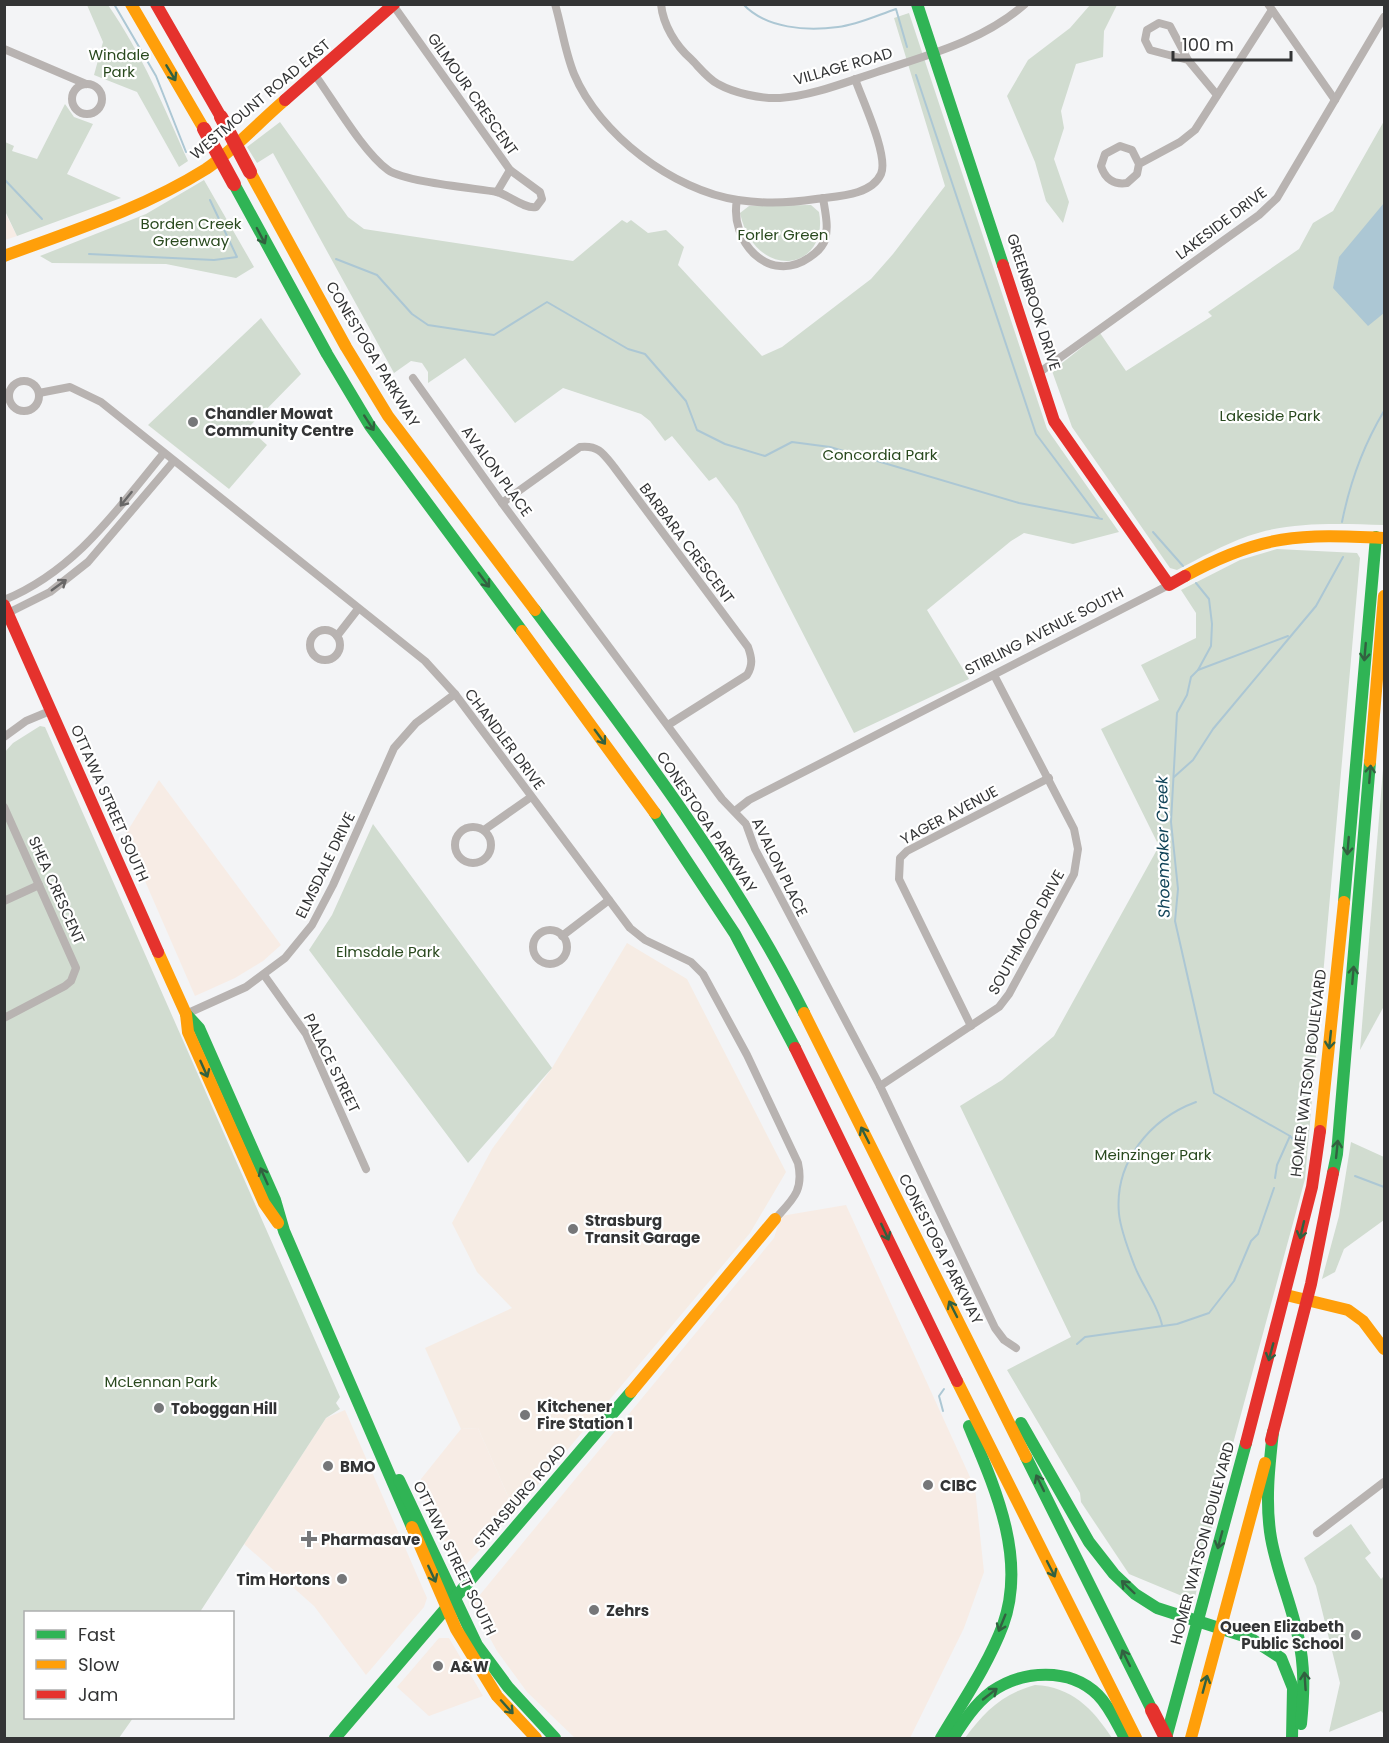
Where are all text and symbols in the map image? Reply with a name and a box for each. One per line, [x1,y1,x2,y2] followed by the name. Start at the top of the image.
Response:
[1173,24,1292,62] scale bar
[423,29,523,159] street label: GILMOUR CRESCENT
[1182,32,1234,57] text: 100 m
[185,34,335,164] street label: WESTMOUNT ROAD EAST
[791,42,895,90] street label: VILLAGE ROAD
[88,44,150,82] park label: Windale Park
[166,64,178,81] one-way arrow
[1171,182,1271,264] street label: LAKESIDE DRIVE
[141,213,242,251] park label: Borden Creek Greenway
[738,224,828,245] park label: Forler Green
[255,227,267,244] one-way arrow
[1002,231,1066,373] street label: GREENBROOK DRIVE
[321,277,425,431] street label: CONESTOGA PARKWAY
[205,403,354,441] place label: Chandler Mowat Community Centre
[1220,405,1321,426] park label: Lakeside Park
[363,414,375,431] one-way arrow
[186,415,200,429] marker: Chandler Mowat Community Centre
[457,421,537,521] street label: AVALON PLACE
[822,444,938,465] park label: Concordia Park
[635,478,739,608] street label: BARBARA CRESCENT
[119,491,133,506] one-way arrow
[478,572,491,588] one-way arrow
[50,579,67,591] one-way arrow
[961,582,1127,680] street label: STIRLING AVENUE SOUTH
[1359,641,1370,661] one-way arrow
[460,684,550,794] street label: CHANDLER DRIVE
[66,721,154,885] street label: OTTAWA STREET SOUTH
[594,729,606,745] one-way arrow
[652,747,762,897] street label: CONESTOGA PARKWAY
[1365,764,1376,784] one-way arrow
[1150,775,1176,918] water label: Shoemaker Creek
[897,780,1001,850] street label: YAGER AVENUE
[290,808,360,922] street label: ELMSDALE DRIVE
[747,814,813,920] street label: AVALON PLACE
[24,833,90,947] street label: SHEA CRESCENT
[1342,835,1353,855] one-way arrow
[983,866,1069,998] street label: SOUTHMOOR DRIVE
[336,941,440,962] park label: Elmsdale Park
[1348,965,1359,985] one-way arrow
[1285,968,1331,1178] street label: HOMER WATSON BOULEVARD
[299,1010,365,1116] street label: PALACE STREET
[1324,1030,1335,1049] one-way arrow
[199,1060,211,1078] one-way arrow
[859,1126,870,1144] one-way arrow
[1332,1140,1343,1160] one-way arrow
[1095,1144,1212,1165] park label: Meinzinger Park
[258,1167,269,1185] one-way arrow
[894,1170,988,1328] street label: CONESTOGA PARKWAY
[585,1210,700,1248] place label: Strasburg Transit Garage
[1295,1220,1307,1239] one-way arrow
[566,1222,580,1236] marker: Strasburg Transit Garage
[879,1222,891,1240] one-way arrow
[947,1300,958,1318] one-way arrow
[1265,1342,1276,1361] one-way arrow
[105,1371,218,1392] park label: McLennan Park
[537,1396,633,1434] place label: Kitchener Fire Station 1
[171,1398,277,1419] place label: Toboggan Hill
[152,1401,166,1415] marker: Toboggan Hill
[518,1408,532,1422] marker: Kitchener Fire Station 1
[1165,1439,1239,1647] street label: HOMER WATSON BOULEVARD
[469,1440,571,1552] street label: STRASBURG ROAD
[340,1456,376,1477] place label: BMO
[321,1459,335,1473] marker: BMO
[940,1475,977,1496] place label: CIBC
[1034,1475,1046,1492] one-way arrow
[408,1477,502,1639] street label: OTTAWA STREET SOUTH
[921,1478,935,1492] marker: CIBC
[321,1529,420,1550] place label: Pharmasave
[1214,1530,1225,1549] one-way arrow
[302,1532,316,1546] marker: Pharmasave
[1046,1559,1057,1577] one-way arrow
[427,1565,438,1583] one-way arrow
[237,1569,330,1590] place label: Tim Hortons
[335,1572,349,1586] marker: Tim Hortons
[1120,1580,1135,1594] one-way arrow
[606,1600,649,1621] place label: Zehrs
[587,1603,601,1617] marker: Zehrs
[24,1611,234,1719] legend
[995,1613,1006,1632] one-way arrow
[1220,1616,1344,1654] place label: Queen Elizabeth Public School
[78,1622,115,1647] text: Fast
[1349,1628,1363,1642] marker: Queen Elizabeth Public School
[1120,1649,1132,1667] one-way arrow
[78,1652,120,1677] text: Slow
[450,1656,489,1677] place label: A&W
[431,1659,445,1673] marker: A&W
[1299,1671,1310,1691] one-way arrow
[1200,1675,1211,1694] one-way arrow
[78,1682,118,1707] text: Jam
[982,1687,998,1700] one-way arrow
[500,1699,514,1714] one-way arrow

